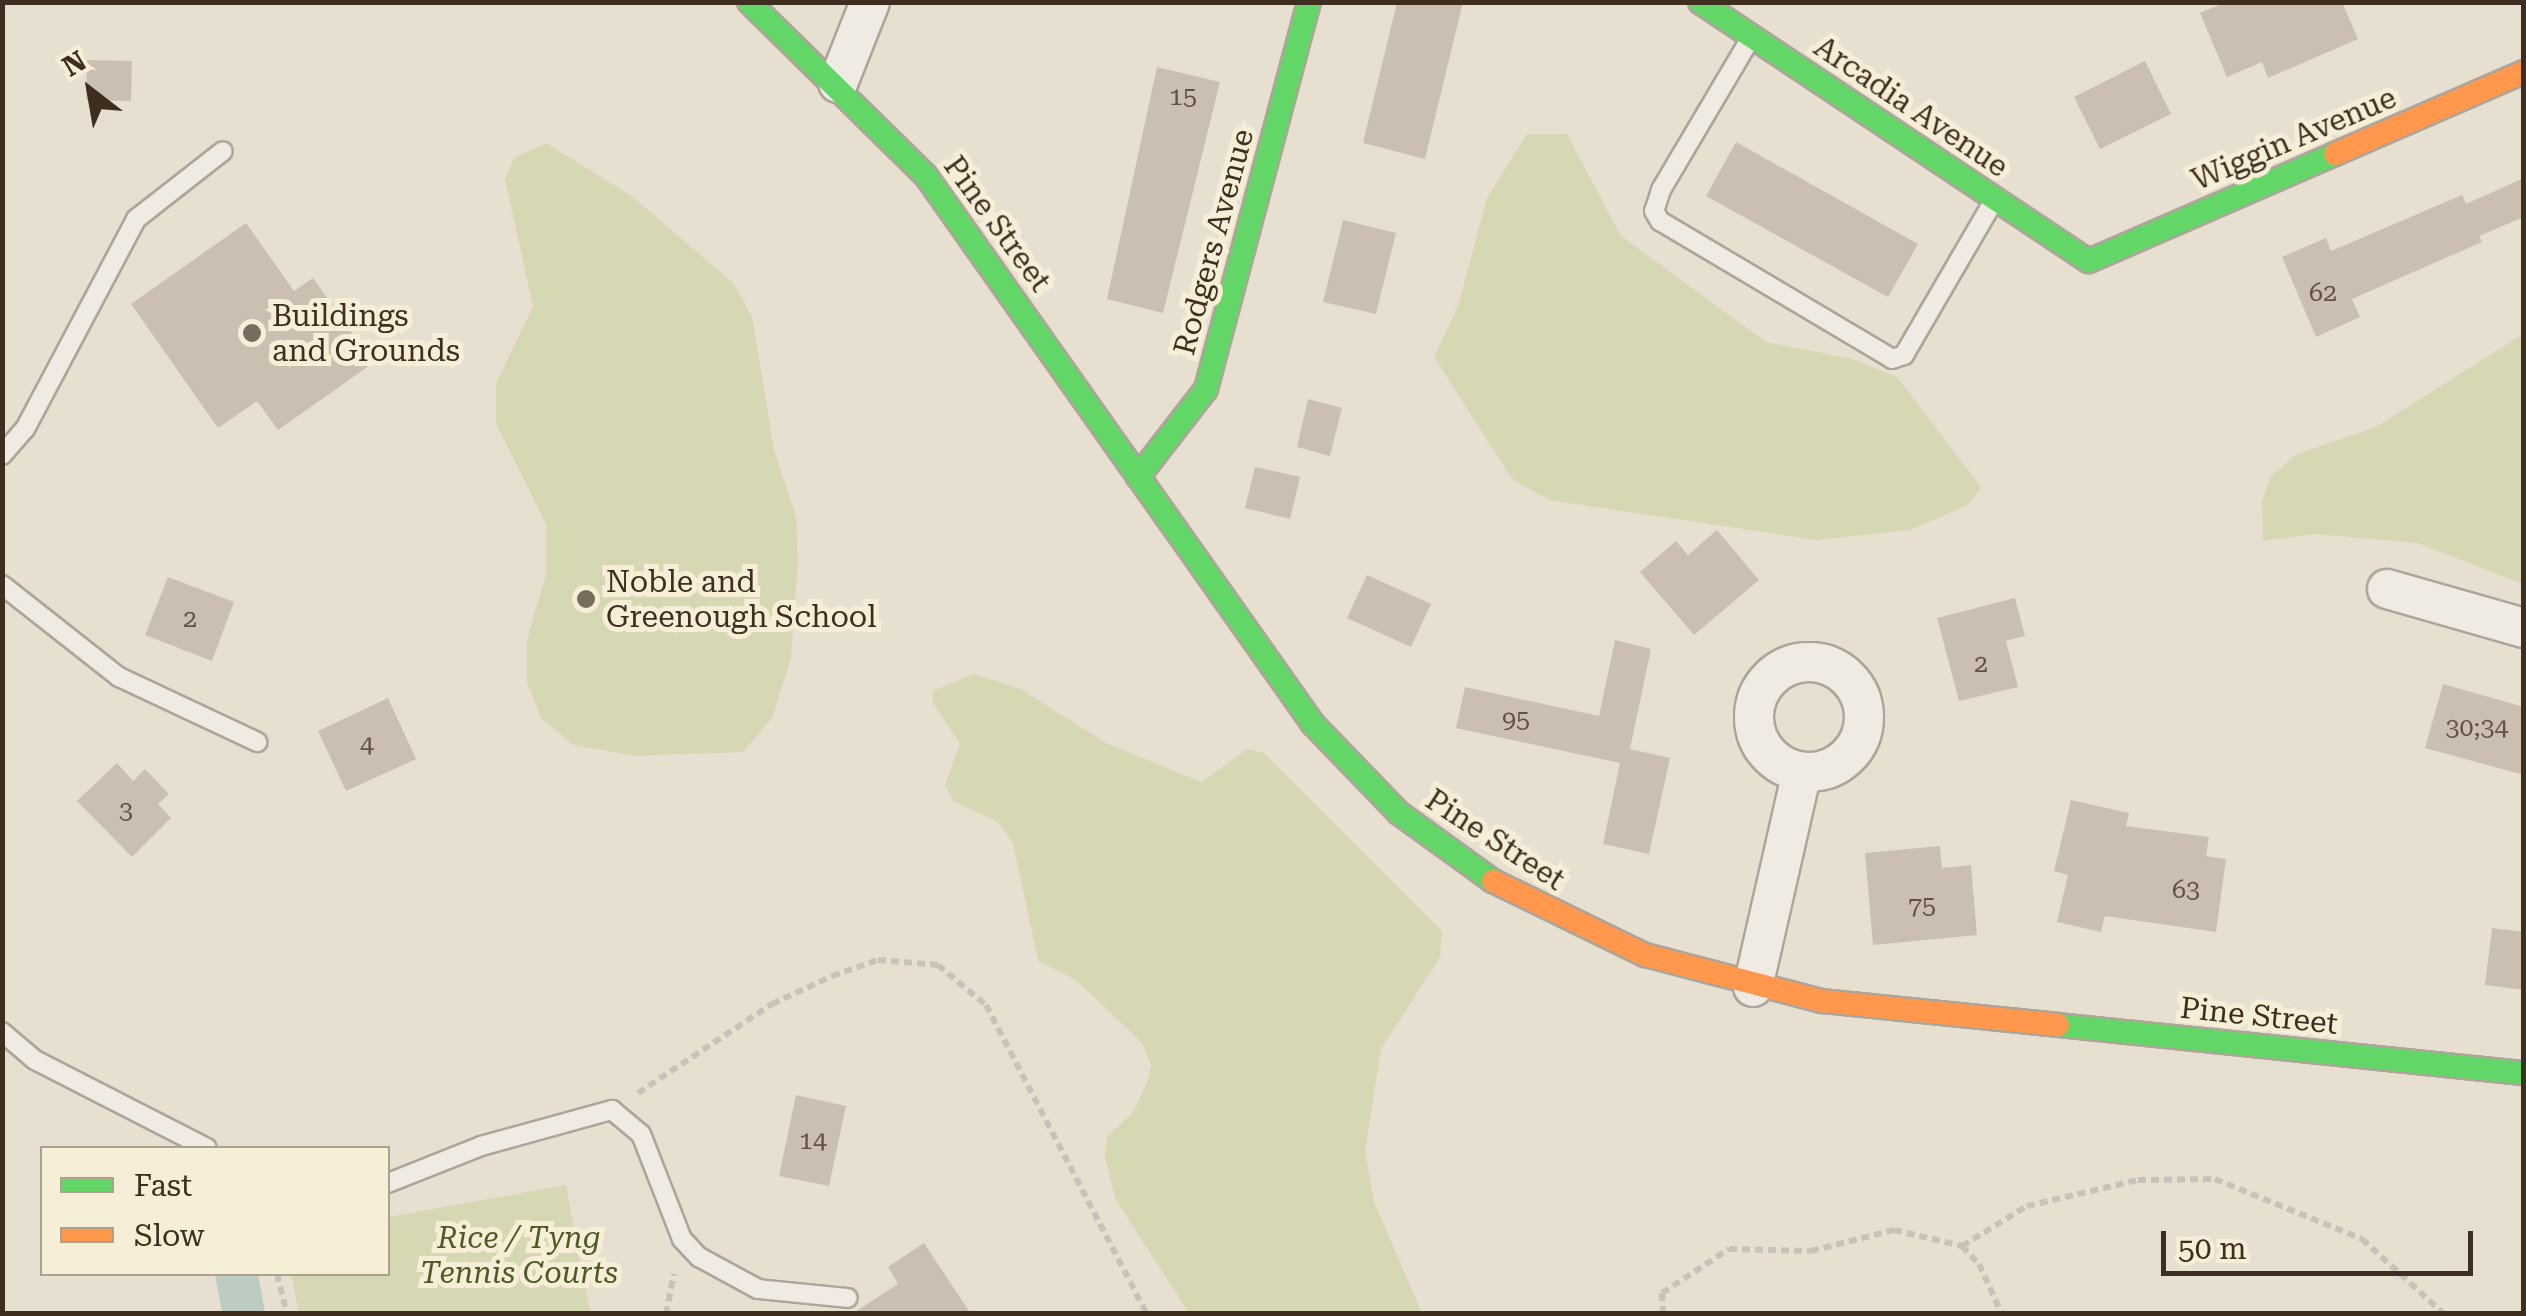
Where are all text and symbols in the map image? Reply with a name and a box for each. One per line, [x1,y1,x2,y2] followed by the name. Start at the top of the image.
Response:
[1807,29,2015,185] street label: Arcadia Avenue
[40,40,140,140] north arrow
[57,44,92,84] text: N
[2186,80,2402,198] street label: Wiggin Avenue
[1169,82,1197,112] house number: 15
[1167,125,1261,359] street label: Rodgers Avenue
[936,149,1058,299] street label: Pine Street
[2309,278,2337,308] house number: 62
[272,298,460,368] place label: Buildings and Grounds
[241,322,263,344] marker: Buildings and Grounds
[606,564,877,634] place label: Noble and Greenough School
[575,588,597,610] marker: Noble and Greenough School
[183,604,197,634] house number: 2
[1974,649,1988,679] house number: 2
[1502,705,1530,735] house number: 95
[2446,713,2508,743] house number: 30;34
[360,730,374,760] house number: 4
[1419,782,1571,898] street label: Pine Street
[119,796,133,826] house number: 3
[2172,875,2200,905] house number: 63
[1908,891,1936,921] house number: 75
[2178,990,2340,1042] street label: Pine Street
[799,1126,827,1156] house number: 14
[40,1146,390,1276] legend
[134,1168,192,1203] text: Fast
[2166,1211,2478,1273] scale bar
[134,1218,205,1253] text: Slow
[420,1220,618,1290] park label: Rice / Tyng Tennis Courts
[2178,1231,2247,1266] text: 50 m

